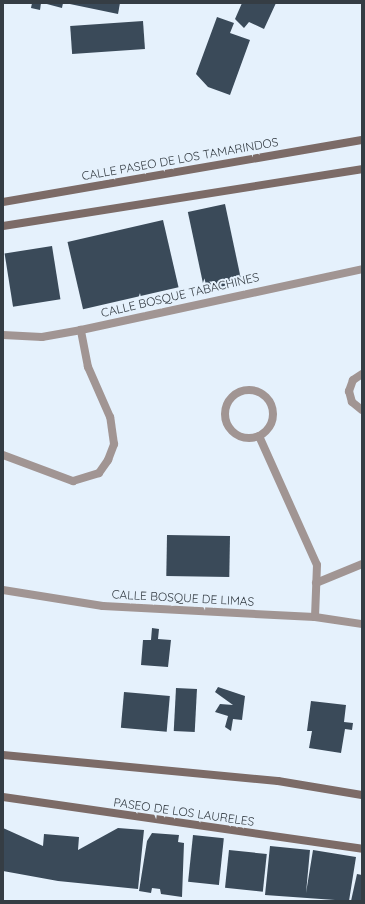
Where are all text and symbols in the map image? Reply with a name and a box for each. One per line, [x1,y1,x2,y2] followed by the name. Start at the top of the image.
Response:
[80,135,280,183] street label: CALLE PASEO DE LOS TAMARINDOS
[100,270,260,320] street label: CALLE BOSQUE TABACHINES
[111,587,255,609] street label: CALLE BOSQUE DE LIMAS
[113,795,255,829] street label: PASEO DE LOS LAURELES

